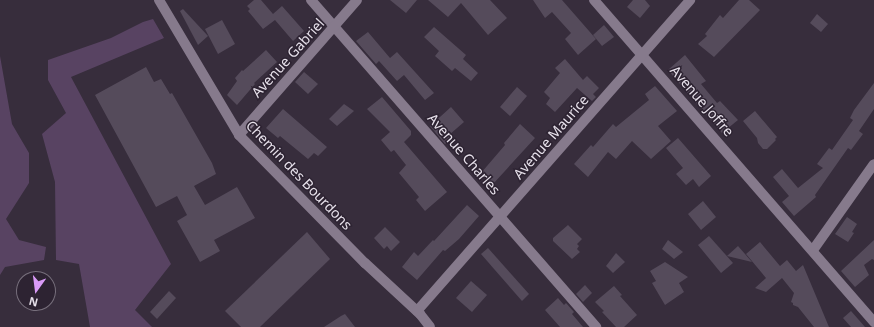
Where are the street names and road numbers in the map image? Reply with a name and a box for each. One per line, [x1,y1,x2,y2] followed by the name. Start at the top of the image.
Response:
[248,15,328,101] street label: Avenue Gabriel
[667,62,737,140] street label: Avenue Joffre
[510,91,592,183] street label: Avenue Maurice
[424,110,504,198] street label: Avenue Charles
[242,117,356,233] street label: Chemin des Bourdons

